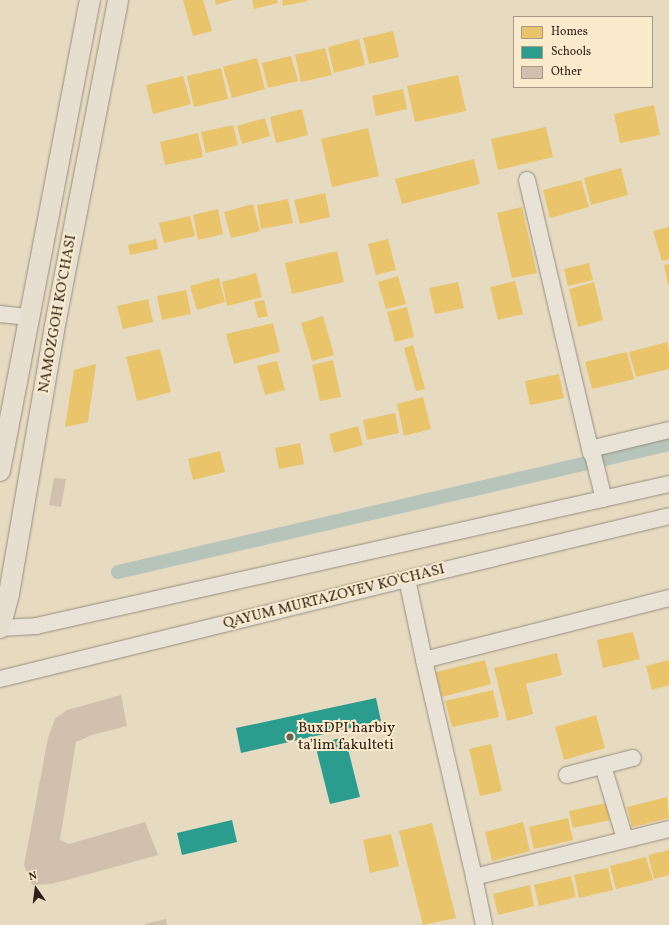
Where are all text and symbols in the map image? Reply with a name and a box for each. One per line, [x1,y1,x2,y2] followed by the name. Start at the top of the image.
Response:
[513,16,653,88] legend
[551,24,588,40] text: Homes
[551,44,591,60] text: Schools
[551,64,582,80] text: Other
[35,233,81,395] street label: NAMOZGOH KO'CHASI
[221,561,447,633] street label: QAYUM MURTAZOYEV KO'CHASI
[298,719,395,754] place label: BuxDPI harbiy ta'lim fakulteti
[285,732,295,742] marker: BuxDPI harbiy ta'lim fakulteti
[16,869,56,909] north arrow
[27,869,39,885] text: N

